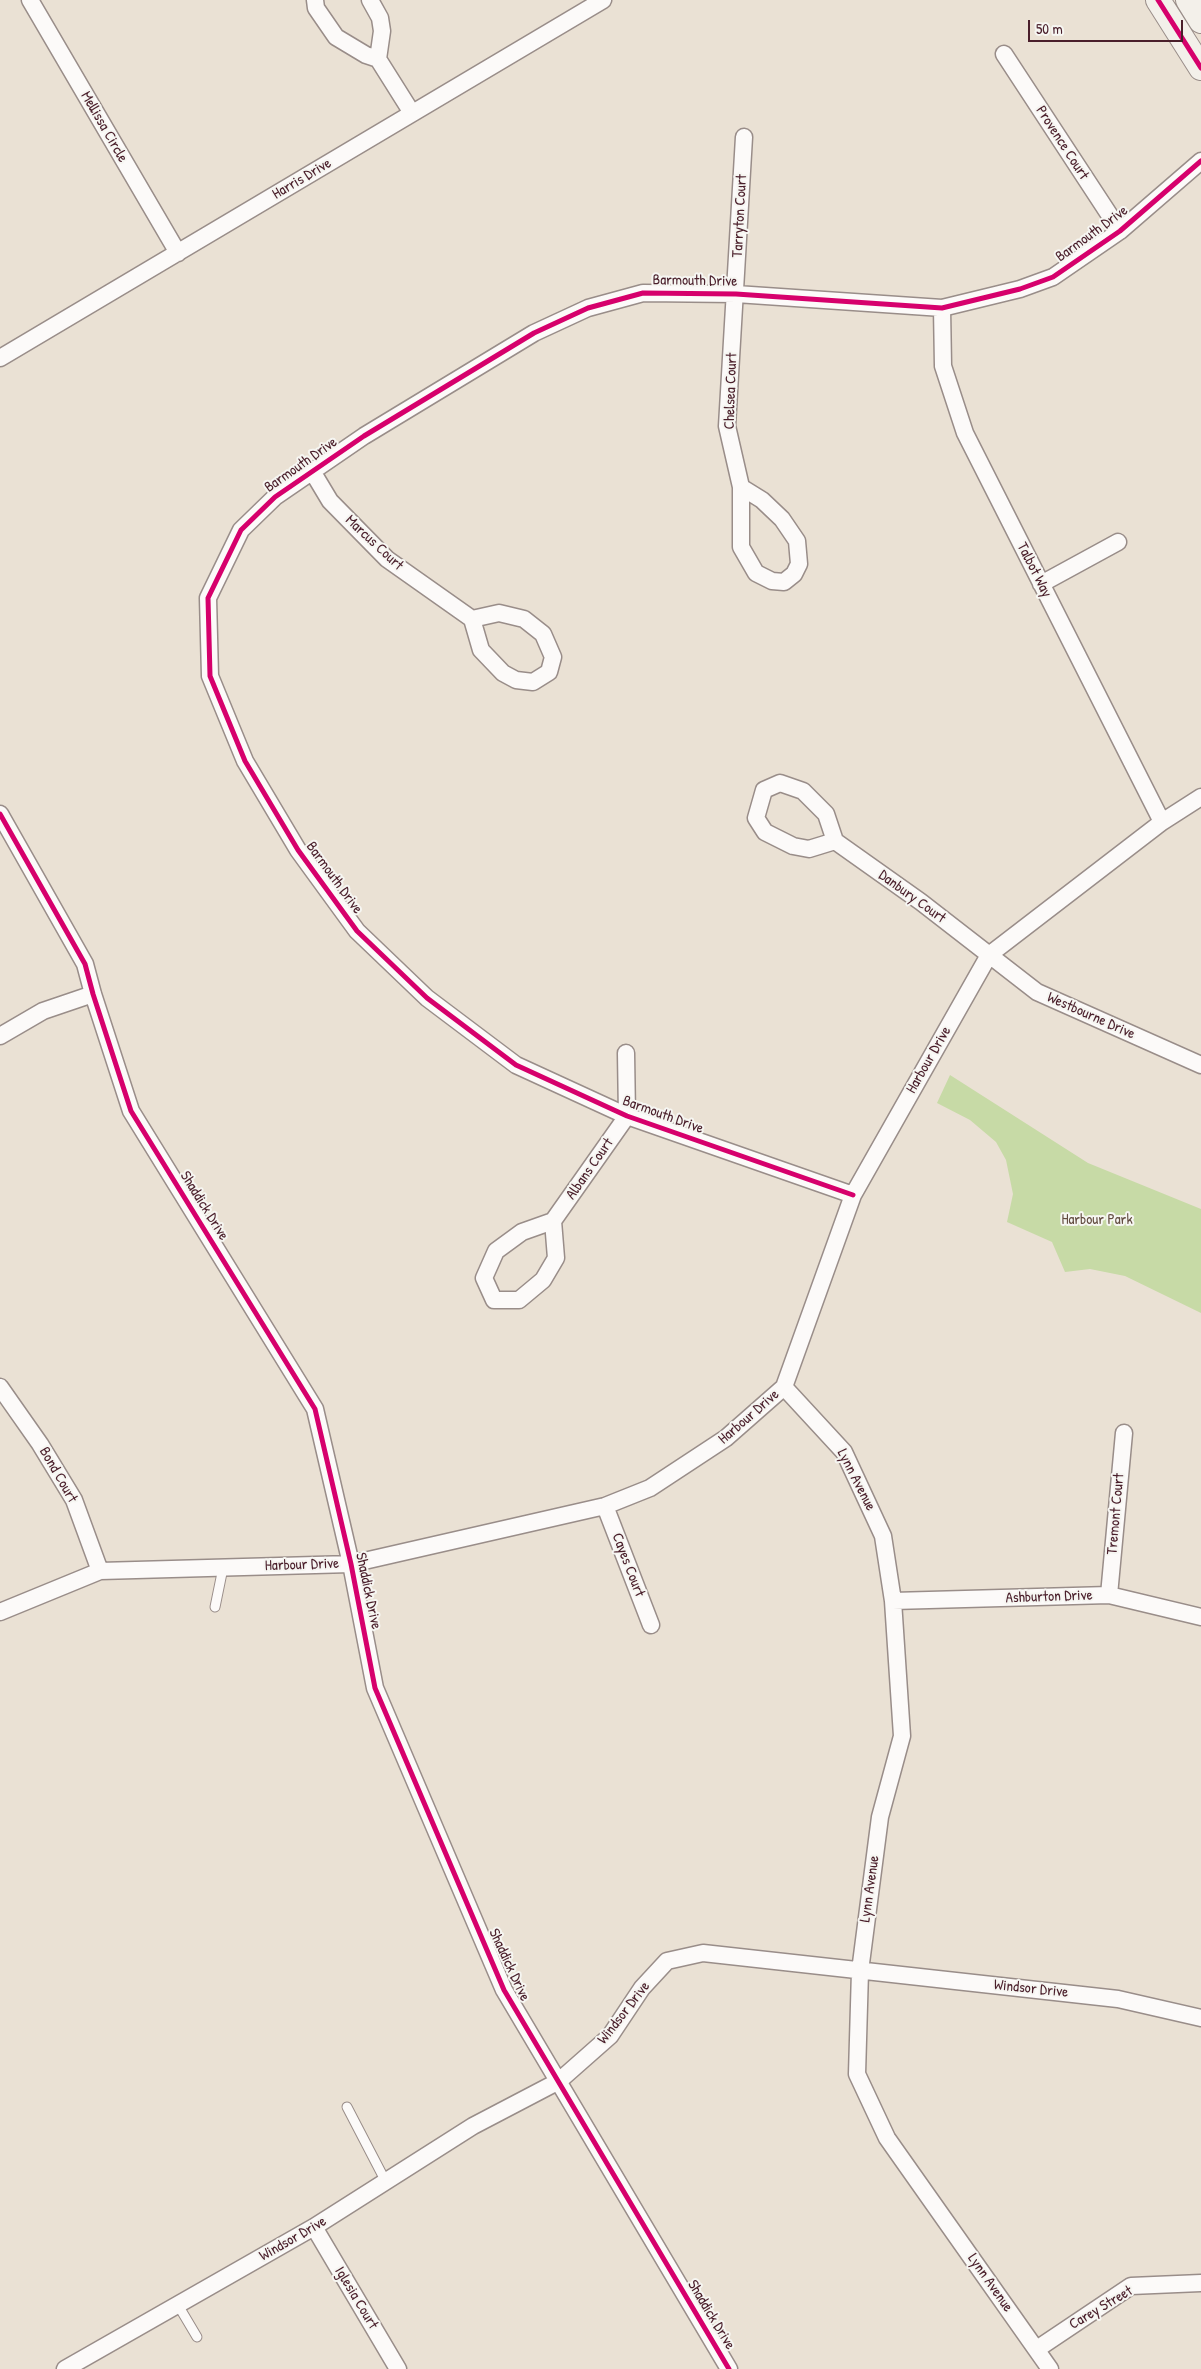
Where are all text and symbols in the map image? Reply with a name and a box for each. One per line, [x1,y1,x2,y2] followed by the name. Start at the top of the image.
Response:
[1031,10,1186,42] scale bar
[1036,18,1063,39] text: 50 m
[77,88,131,166] street label: Mellissa Circle
[1032,103,1092,183] street label: Provence Court
[269,154,335,204] street label: Harris Drive
[729,174,751,258] street label: Tarryton Court
[1052,202,1132,266] street label: Barmouth Drive
[653,271,737,291] street label: Barmouth Drive
[721,352,741,430] street label: Chelsea Court
[261,433,341,497] street label: Barmouth Drive
[341,512,407,574] street label: Marcus Court
[1013,540,1055,600] street label: Talbot Way
[302,838,366,918] street label: Barmouth Drive
[875,867,949,927] street label: Danbury Court
[1044,989,1138,1043] street label: Westbourne Drive
[903,1023,955,1097] street label: Harbour Drive
[620,1092,706,1138] street label: Barmouth Drive
[562,1135,618,1203] street label: Albans Court
[176,1168,232,1244] street label: Shaddick Drive
[1061,1211,1133,1229] park label: Harbour Park
[715,1386,783,1448] street label: Harbour Drive
[35,1444,81,1506] street label: Bond Court
[833,1446,879,1514] street label: Lynn Avenue
[1103,1473,1129,1555] street label: Tremont Court
[608,1531,648,1599] street label: Cayes Court
[351,1551,385,1631] street label: Shaddick Drive
[265,1555,339,1575] street label: Harbour Drive
[1005,1586,1093,1608] street label: Ashburton Drive
[856,1855,884,1923] street label: Lynn Avenue
[484,1926,534,2004] street label: Shaddick Drive
[993,1976,1069,2002] street label: Windsor Drive
[594,1978,654,2048] street label: Windsor Drive
[256,2213,330,2265] street label: Windsor Drive
[963,2250,1017,2316] street label: Lynn Avenue
[330,2263,382,2333] street label: Iglesia Court
[683,2277,739,2353] street label: Shaddick Drive
[1066,2282,1136,2334] street label: Carey Street

